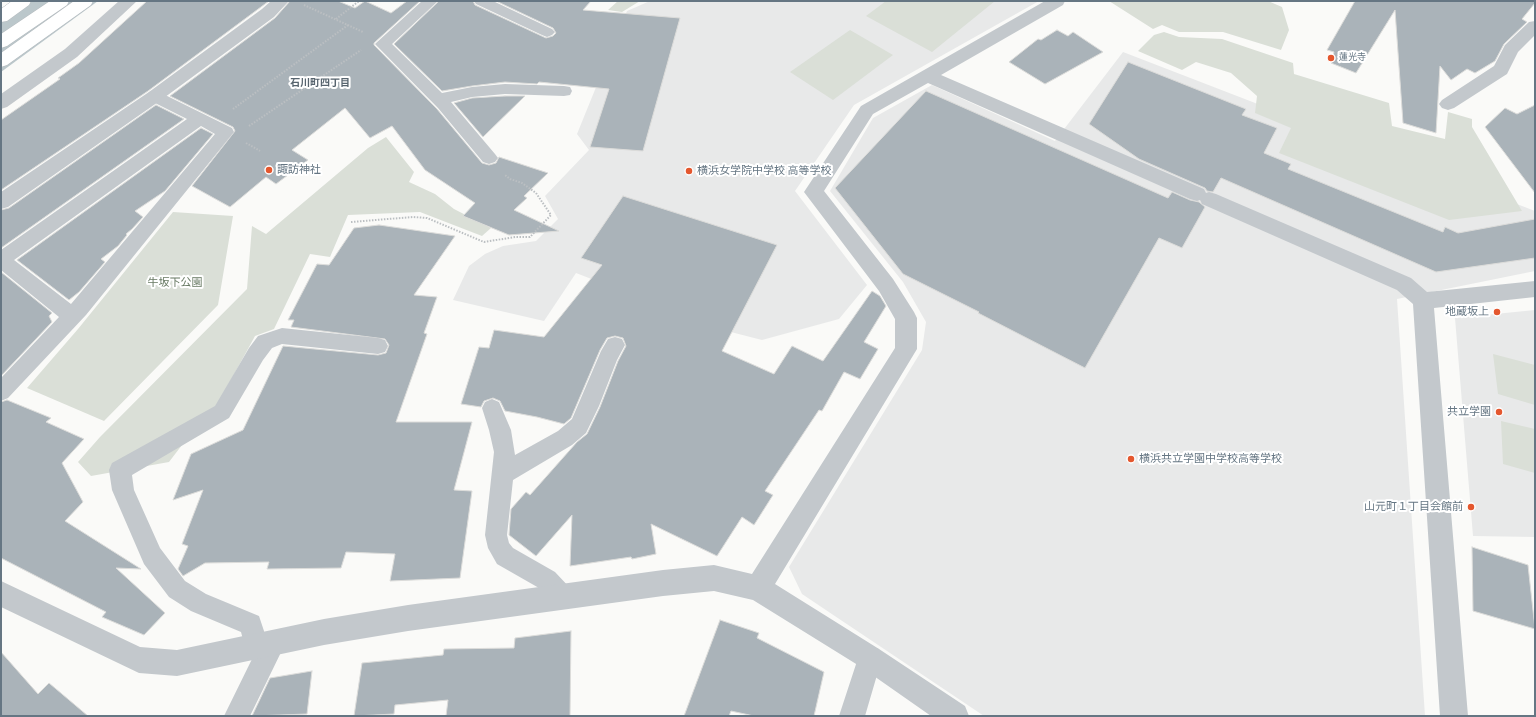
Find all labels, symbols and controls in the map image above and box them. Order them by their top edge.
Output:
marker: 蓮光寺 [1326,53,1336,63]
place label: 蓮光寺 [1339,53,1366,63]
district label: 石川町四丁目 [290,78,350,90]
place label: 諏訪神社 [277,163,321,177]
place label: 横浜女学院中学校 高等学校 [697,164,831,178]
marker: 諏訪神社 [264,165,274,175]
marker: 横浜女学院中学校 高等学校 [684,166,694,176]
park label: 牛坂下公園 [148,276,202,290]
place label: 地蔵坂上 [1445,305,1489,319]
marker: 地蔵坂上 [1492,307,1502,317]
place label: 共立学園 [1447,405,1491,419]
marker: 共立学園 [1494,407,1504,417]
place label: 横浜共立学園中学校高等学校 [1139,452,1282,466]
marker: 横浜共立学園中学校高等学校 [1126,454,1136,464]
place label: 山元町１丁目会館前 [1364,500,1463,514]
marker: 山元町１丁目会館前 [1466,502,1476,512]

